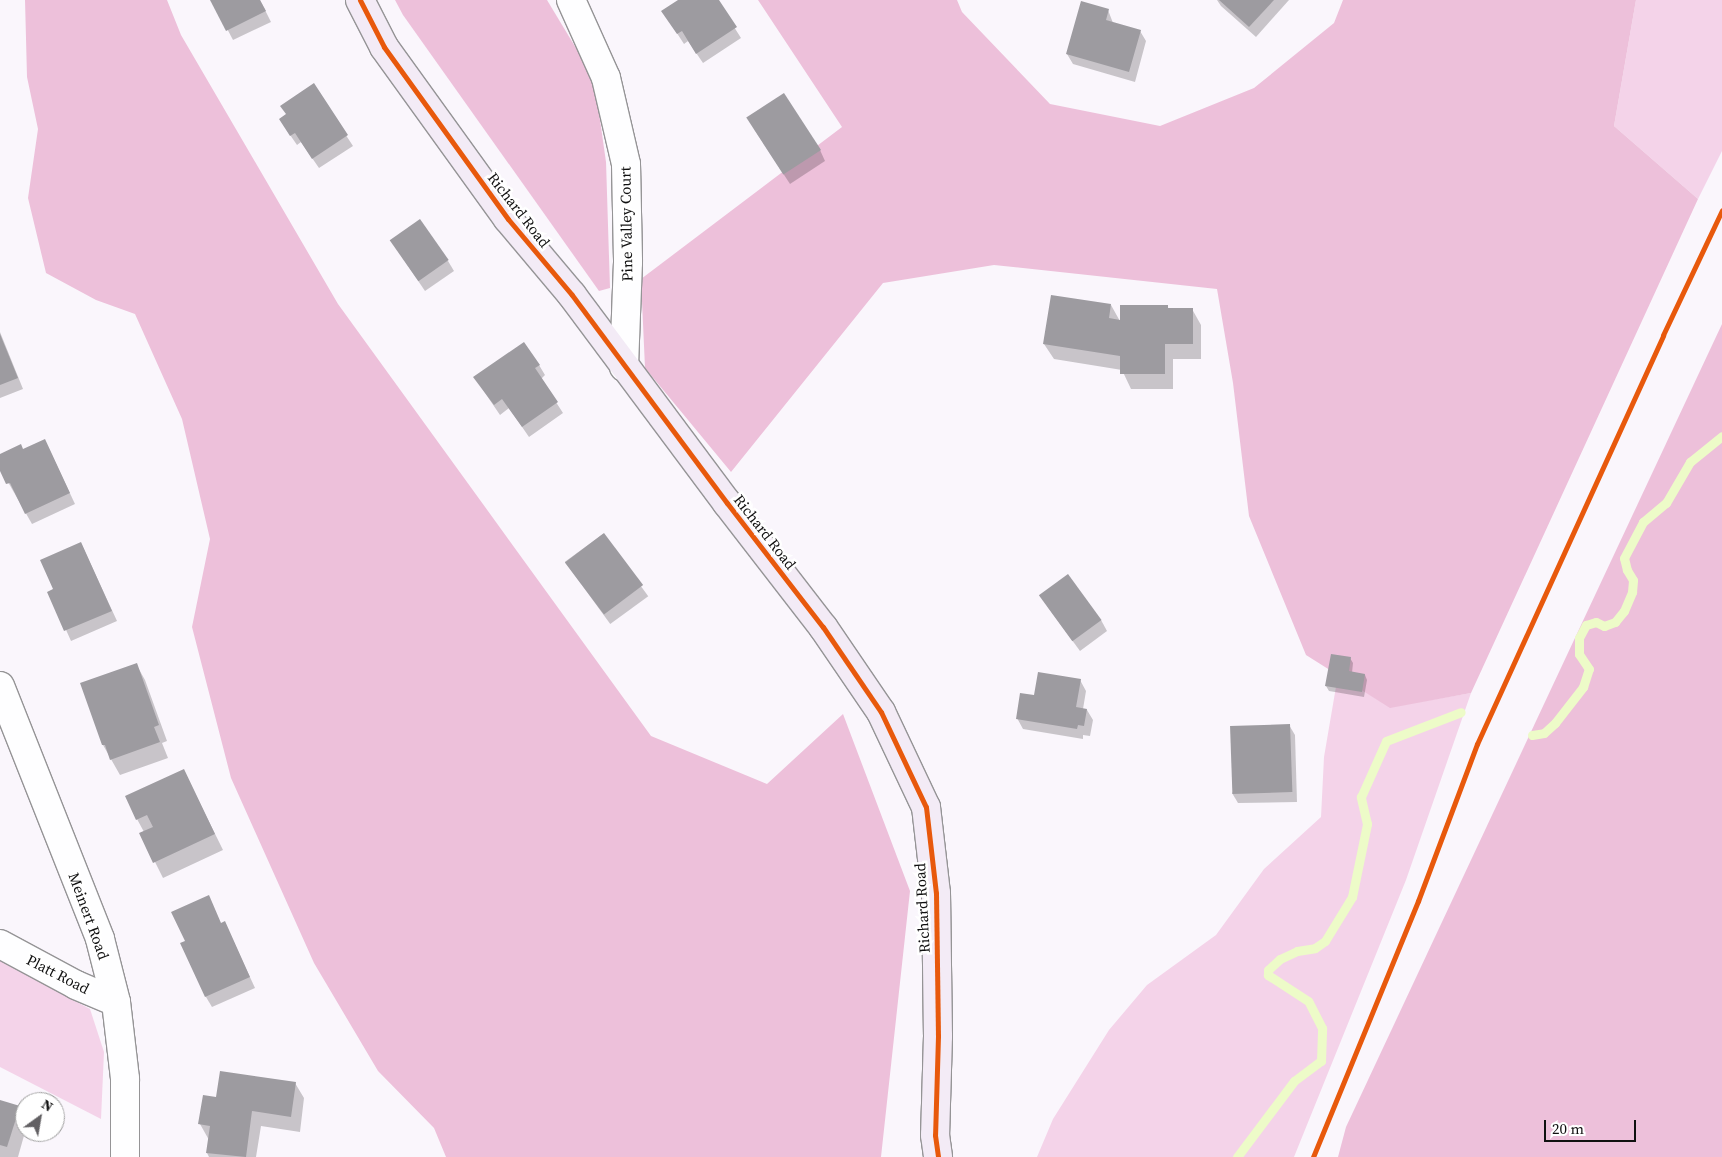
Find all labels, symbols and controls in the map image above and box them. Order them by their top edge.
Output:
street label: Pine Valley Court [616,166,636,282]
street label: Richard Road [484,169,554,251]
street label: Richard Road [730,491,800,573]
street label: Richard Road [911,863,933,953]
street label: Meinert Road [65,870,113,962]
street label: Platt Road [24,951,92,997]
north arrow [15,1092,65,1142]
text: N [38,1094,57,1116]
scale bar [1547,1110,1640,1142]
text: 20 m [1552,1118,1584,1139]

